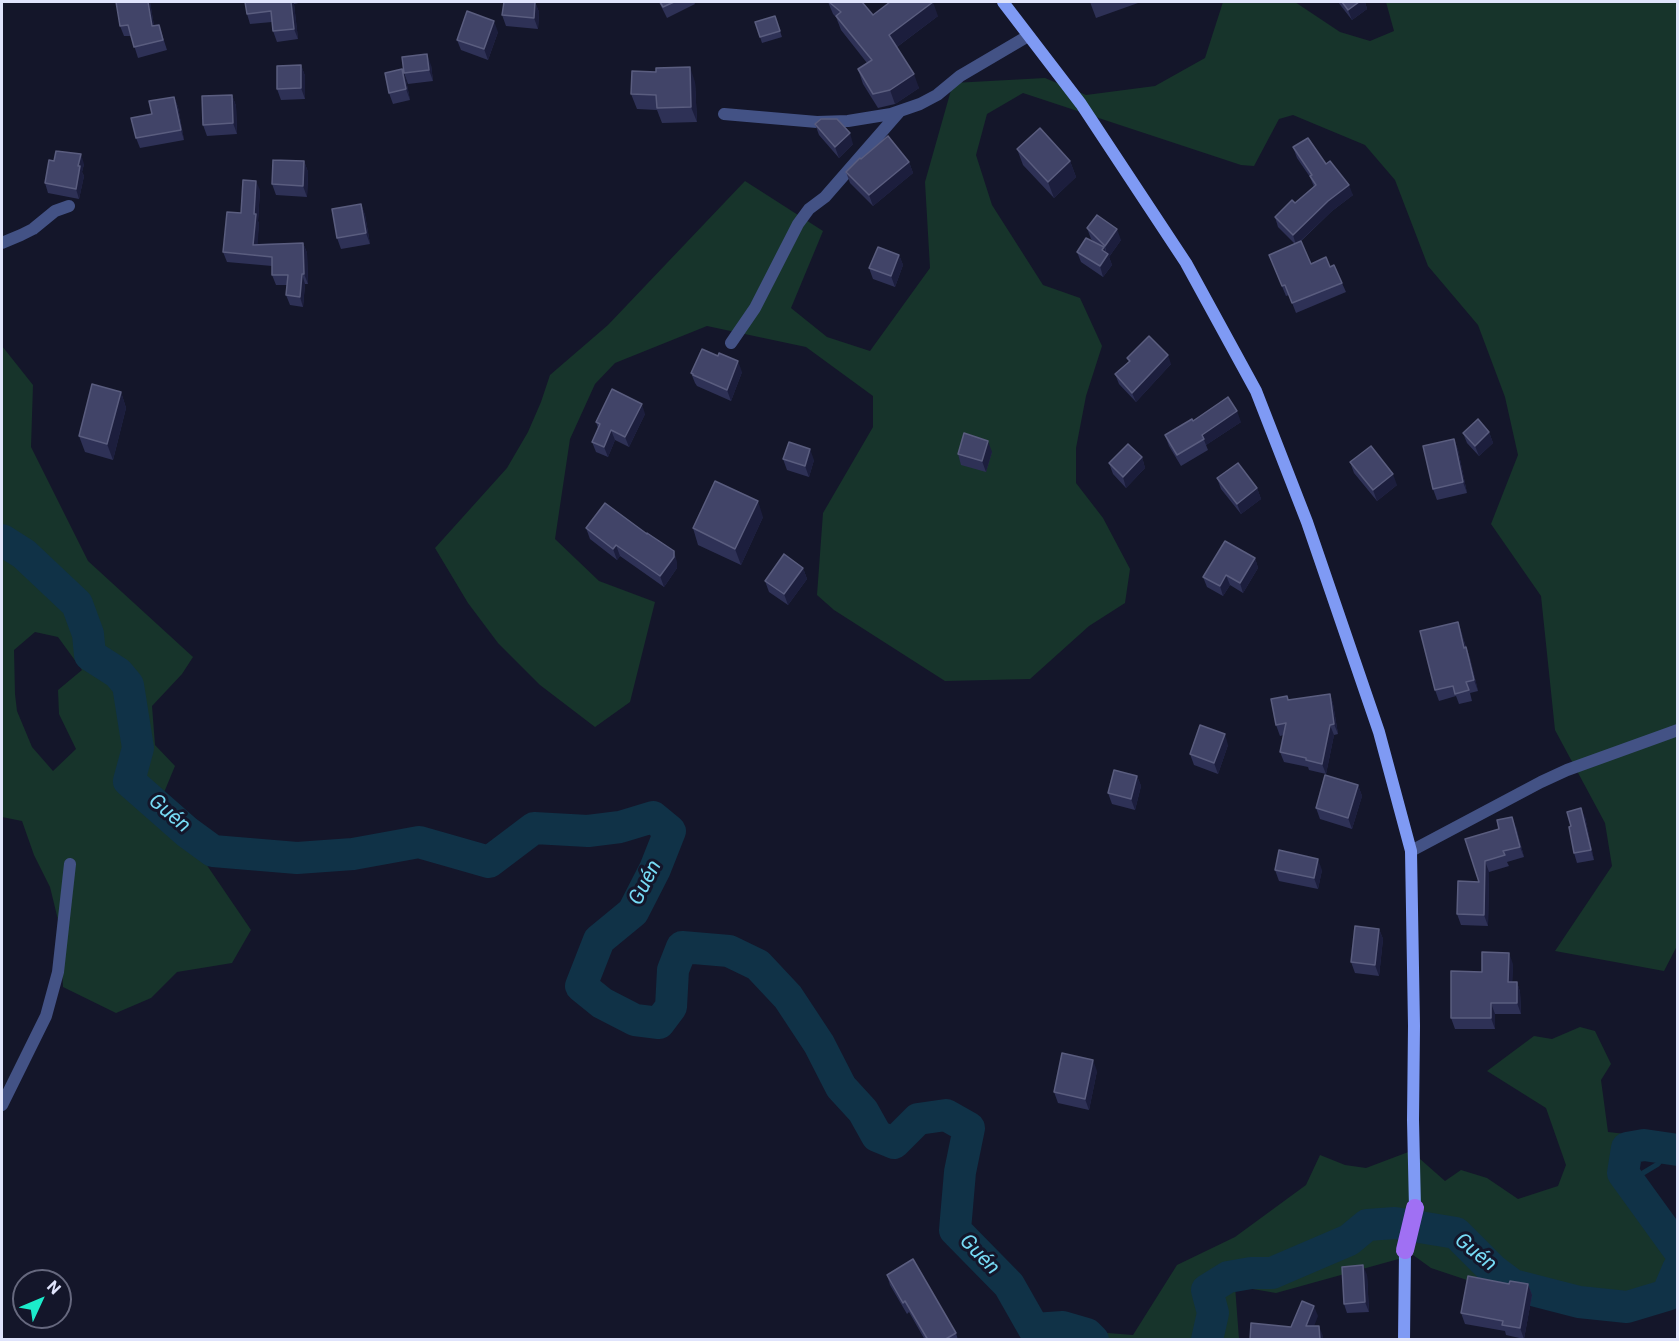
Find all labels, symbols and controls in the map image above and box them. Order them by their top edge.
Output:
water label: Guén [143,789,195,839]
water label: Guén [624,856,668,910]
water label: Guén [1449,1228,1501,1278]
water label: Guén [954,1229,1004,1281]
north arrow [12,1269,72,1329]
text: N [43,1277,65,1298]

